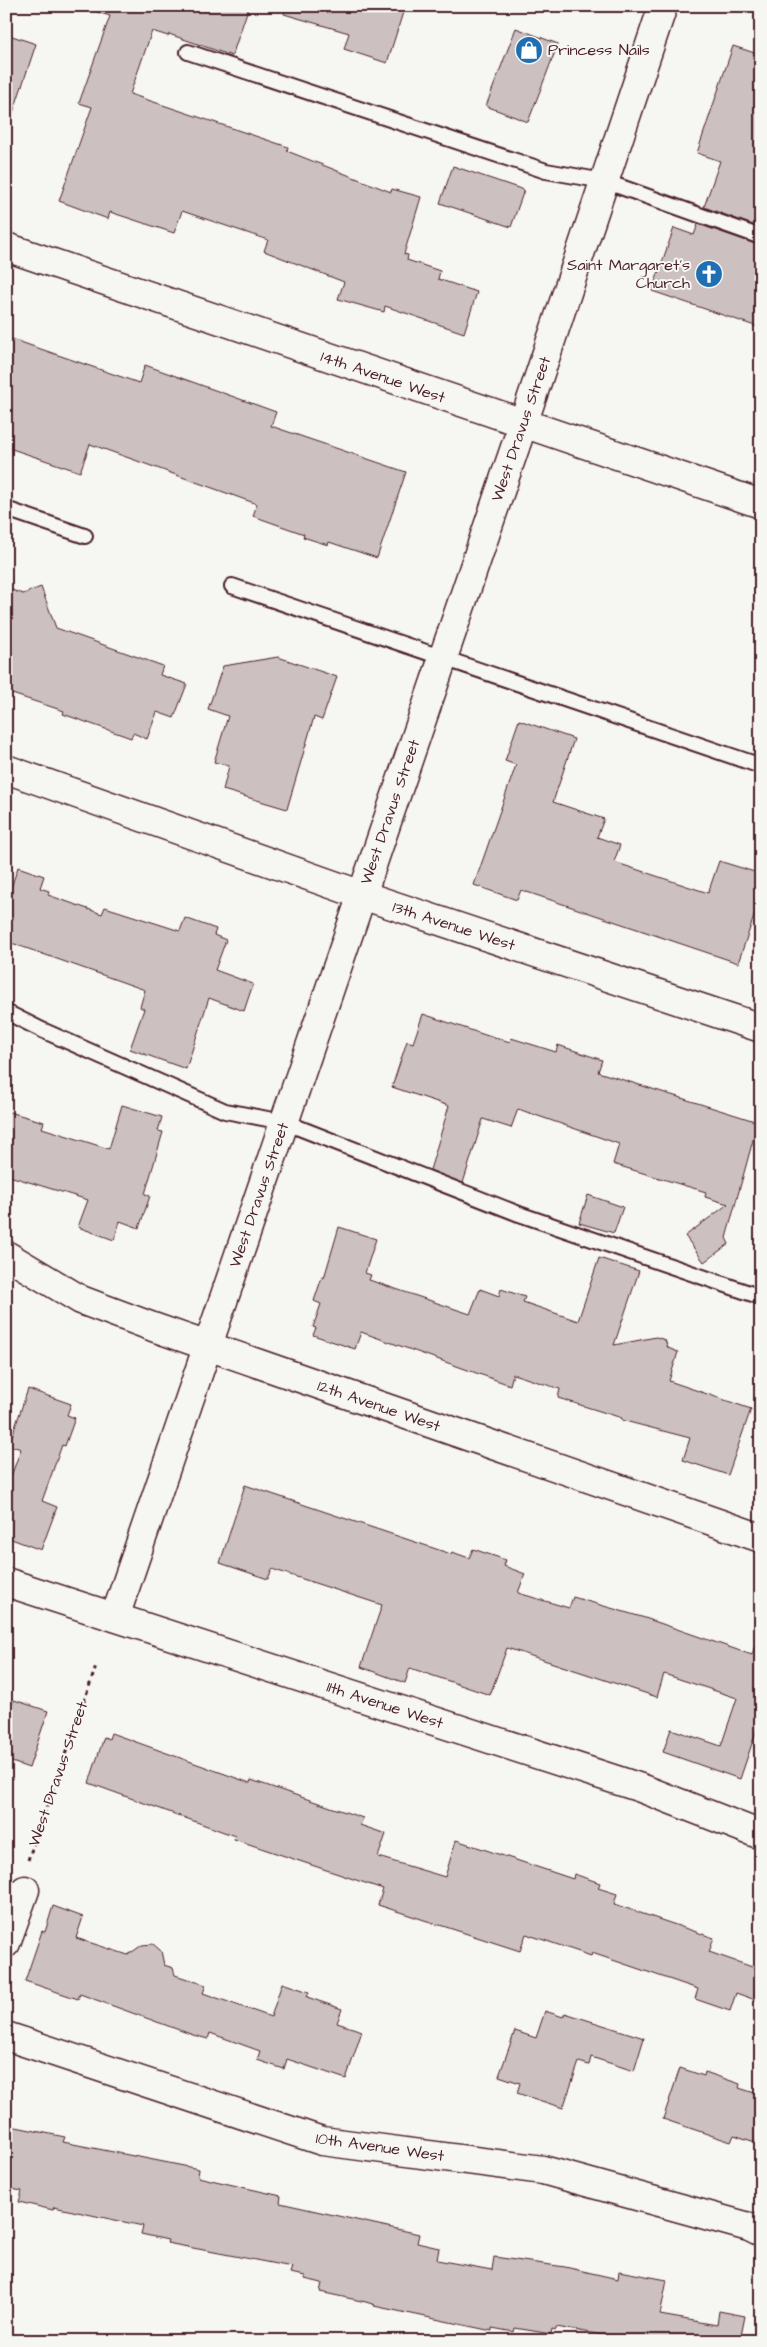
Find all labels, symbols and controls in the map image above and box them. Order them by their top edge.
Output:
shop icon: Princess Nails [514,35,544,65]
place label: Princess Nails [548,39,650,61]
place label: Saint Margaret's Church [567,254,690,294]
church icon: Saint Margaret's Church [694,259,724,289]
street label: 14th Avenue West [318,345,449,409]
street label: West Dravus Street [486,353,556,505]
street label: West Dravus Street [355,736,425,888]
street label: 13th Avenue West [390,896,519,956]
street label: West Dravus Street [224,1119,294,1271]
street label: 12th Avenue West [315,1375,444,1438]
street label: 11th Avenue West [324,1676,447,1734]
street label: West Dravus Street [23,1698,93,1850]
street label: 10th Avenue West [314,2127,446,2167]

